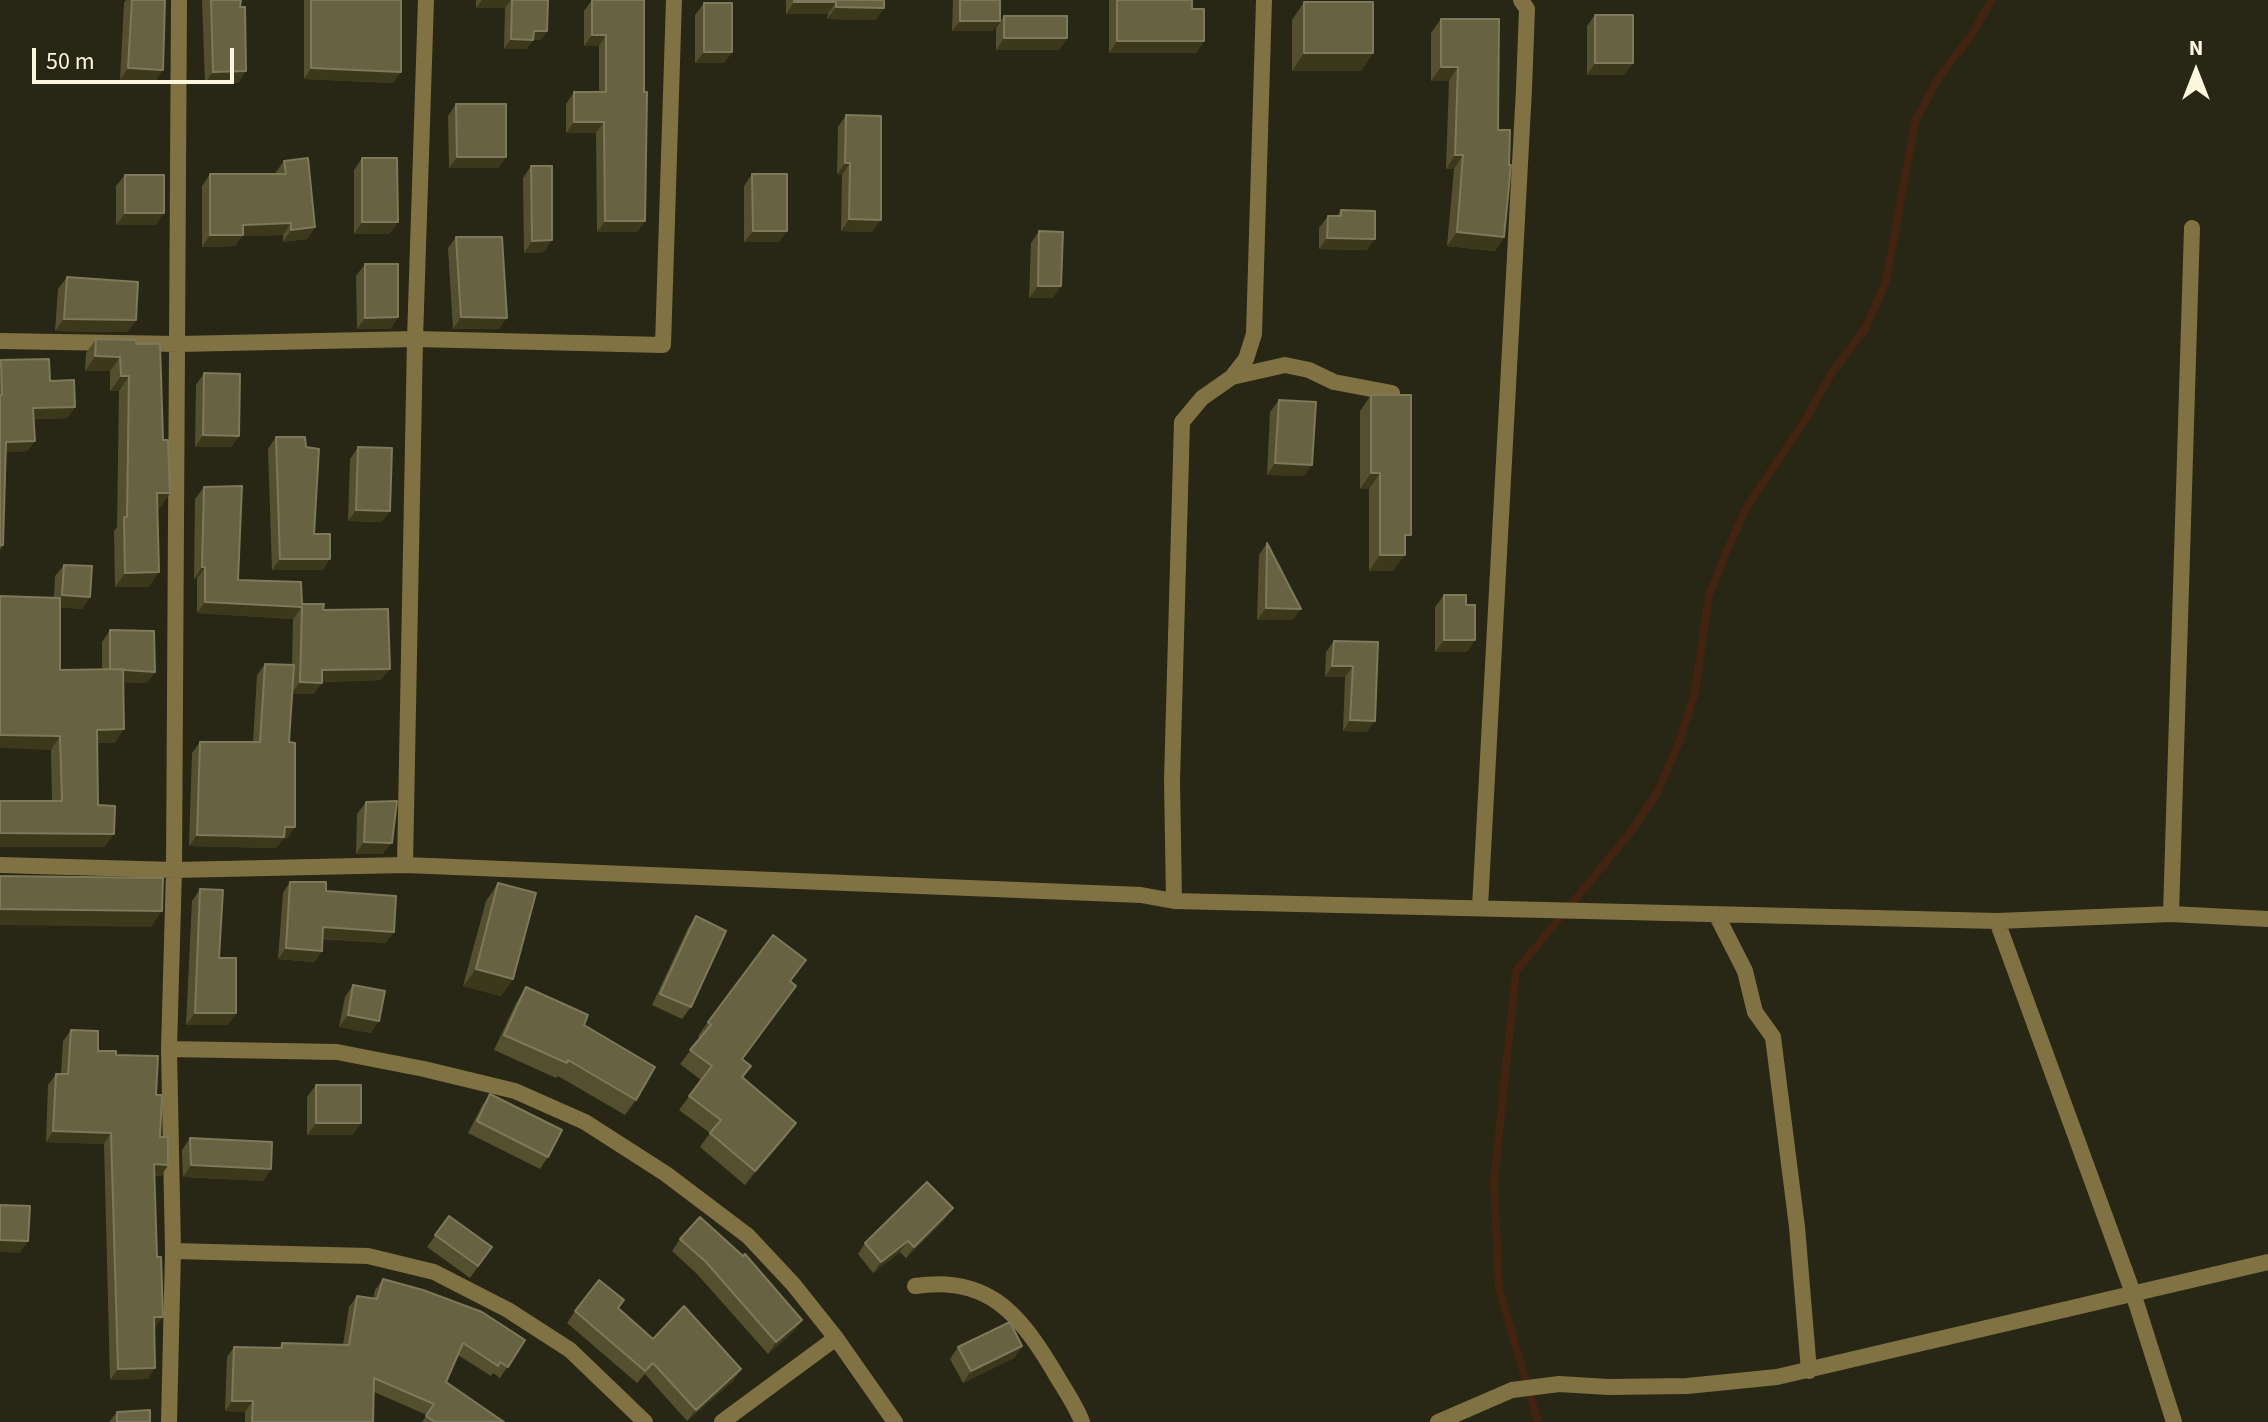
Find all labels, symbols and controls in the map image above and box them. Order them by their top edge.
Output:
scale bar [36,32,238,82]
north arrow [2156,32,2236,112]
text: N [2189,32,2203,64]
text: 50 m [46,44,95,79]

